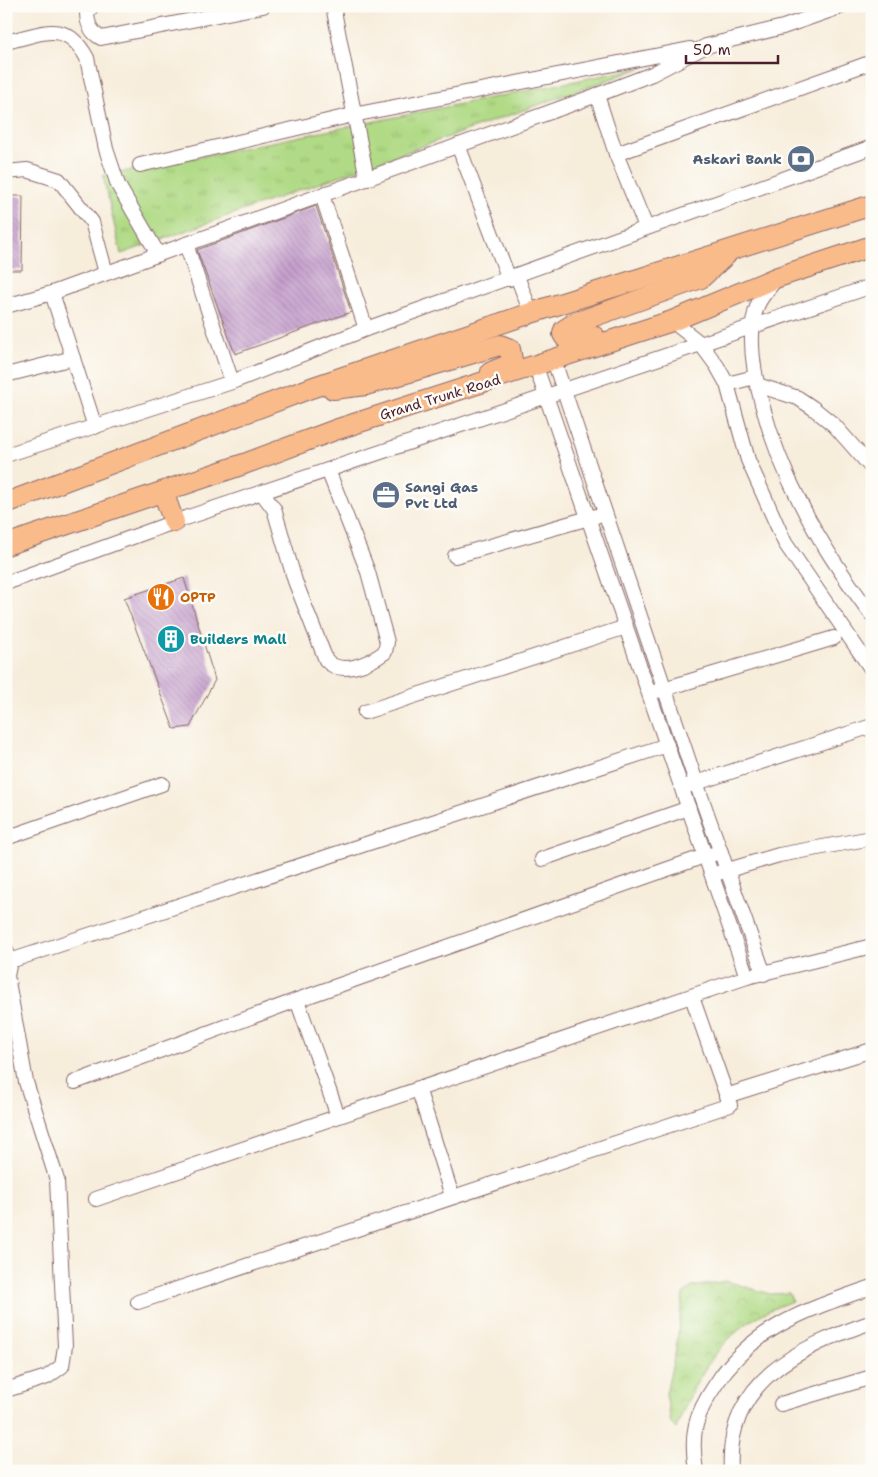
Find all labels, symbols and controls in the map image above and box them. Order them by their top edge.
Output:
scale bar [686,32,778,64]
text: 50 m [693,40,731,60]
bank icon: Askari Bank [786,144,816,174]
place label: Askari Bank [692,150,782,168]
street label: Grand Trunk Road [377,370,503,424]
place label: Sangi Gas Pvt Ltd [405,478,478,512]
office icon: Sangi Gas Pvt Ltd [371,480,401,510]
restaurant icon: OPTP [146,582,176,612]
place label: OPTP [180,588,216,606]
building icon: Builders Mall [156,624,186,654]
place label: Builders Mall [190,630,287,648]

